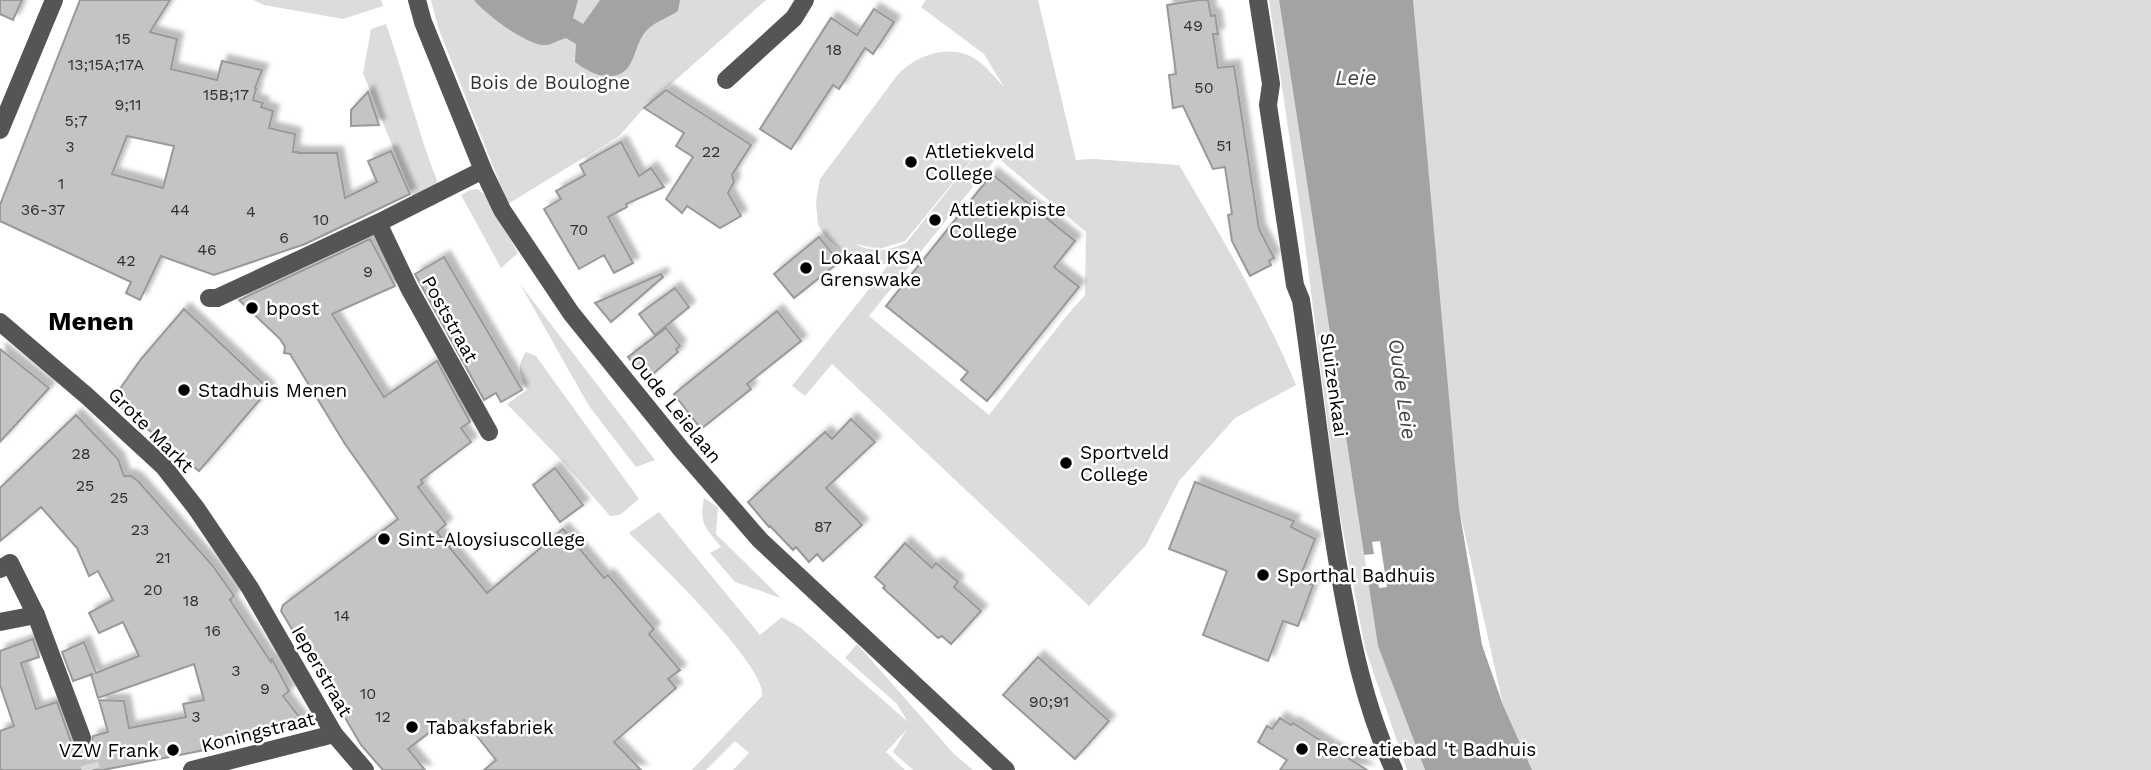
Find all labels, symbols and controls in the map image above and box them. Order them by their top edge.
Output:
house number: 49 [1183,16,1203,35]
house number: 15 [115,29,131,48]
house number: 18 [826,40,842,59]
house number: 13;15A;17A [68,55,144,74]
water label: Leie [1335,65,1377,90]
park label: Bois de Boulogne [470,71,630,94]
house number: 50 [1194,78,1214,97]
house number: 15B;17 [203,85,249,104]
house number: 9;11 [114,95,142,114]
house number: 5;7 [64,111,88,130]
house number: 51 [1216,136,1232,155]
house number: 3 [65,137,75,156]
place label: Atletiekveld College [925,140,1035,185]
house number: 22 [702,142,720,161]
marker: Atletiekveld College [903,154,919,170]
house number: 1 [58,174,64,193]
place label: Atletiekpiste College [949,198,1066,243]
house number: 36-37 [21,200,65,219]
house number: 44 [170,200,190,219]
house number: 4 [246,202,256,221]
house number: 10 [313,210,329,229]
marker: Atletiekpiste College [927,212,943,228]
house number: 70 [570,220,588,239]
house number: 6 [279,228,289,247]
house number: 46 [197,240,217,259]
place label: Lokaal KSA Grenswake [820,246,923,291]
house number: 42 [116,251,136,270]
marker: Lokaal KSA Grenswake [798,260,814,276]
house number: 9 [363,262,373,281]
street label: Poststraat [417,272,483,366]
place label: bpost [266,297,319,320]
marker: bpost [244,300,260,316]
district label: Menen [48,306,134,336]
street label: Sluizenkaai [1315,332,1353,438]
water label: Oude Leie [1384,337,1422,441]
street label: Oude Leielaan [625,350,727,468]
place label: Stadhuis Menen [198,379,347,402]
marker: Stadhuis Menen [176,382,192,398]
street label: Grote Markt [104,383,198,477]
place label: Sportveld College [1080,441,1169,486]
house number: 28 [71,444,91,463]
marker: Sportveld College [1058,455,1074,471]
house number: 25 [76,476,94,495]
house number: 25 [110,488,128,507]
house number: 87 [814,517,832,536]
house number: 23 [131,520,149,539]
place label: Sint-Aloysiuscollege [398,528,585,551]
marker: Sint-Aloysiuscollege [376,531,392,547]
house number: 21 [155,548,171,567]
place label: Sporthal Badhuis [1277,564,1435,587]
marker: Sporthal Badhuis [1255,567,1271,583]
house number: 20 [143,580,163,599]
house number: 18 [183,591,199,610]
house number: 14 [334,606,350,625]
house number: 16 [205,621,221,640]
street label: Ieperstraat [287,621,357,721]
house number: 3 [231,661,241,680]
house number: 9 [260,679,270,698]
house number: 10 [360,684,376,703]
house number: 90;91 [1029,692,1069,711]
house number: 3 [191,707,201,726]
street label: Koningstraat [199,707,317,757]
house number: 12 [375,707,391,726]
place label: Tabaksfabriek [426,716,554,739]
marker: Tabaksfabriek [404,719,420,735]
place label: Recreatiebad 't Badhuis [1316,738,1536,761]
place label: VZW Frank [59,739,159,762]
marker: Recreatiebad 't Badhuis [1294,741,1310,757]
marker: VZW Frank [165,742,181,758]

